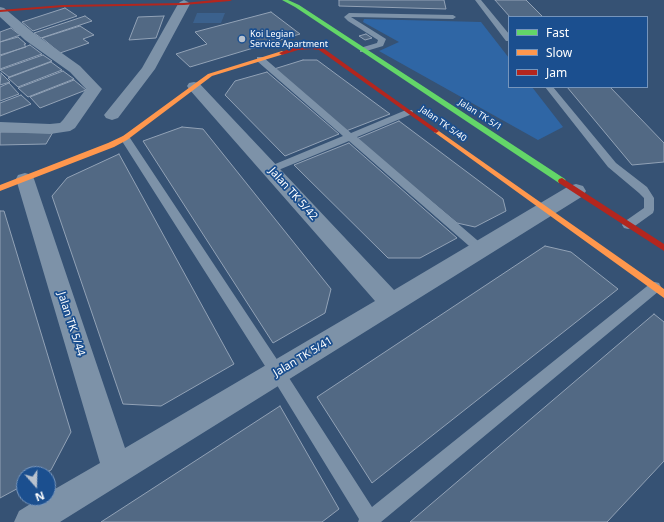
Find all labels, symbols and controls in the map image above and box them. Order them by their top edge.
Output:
legend [508,16,648,88]
text: Fast [546,24,569,41]
place label: Koi Legian Service Apartment [250,29,328,50]
marker: Koi Legian Service Apartment [237,34,247,44]
text: Slow [546,44,572,61]
text: Jam [546,64,567,81]
street label: Jalan TK 5/1 [456,97,504,133]
street label: Jalan TK 5/40 [418,104,468,144]
street label: Jalan TK 5/42 [266,165,320,223]
street label: Jalan TK 5/44 [54,290,88,358]
street label: Jalan TK 5/41 [271,334,335,380]
north arrow [16,466,56,506]
text: N [33,488,47,505]

